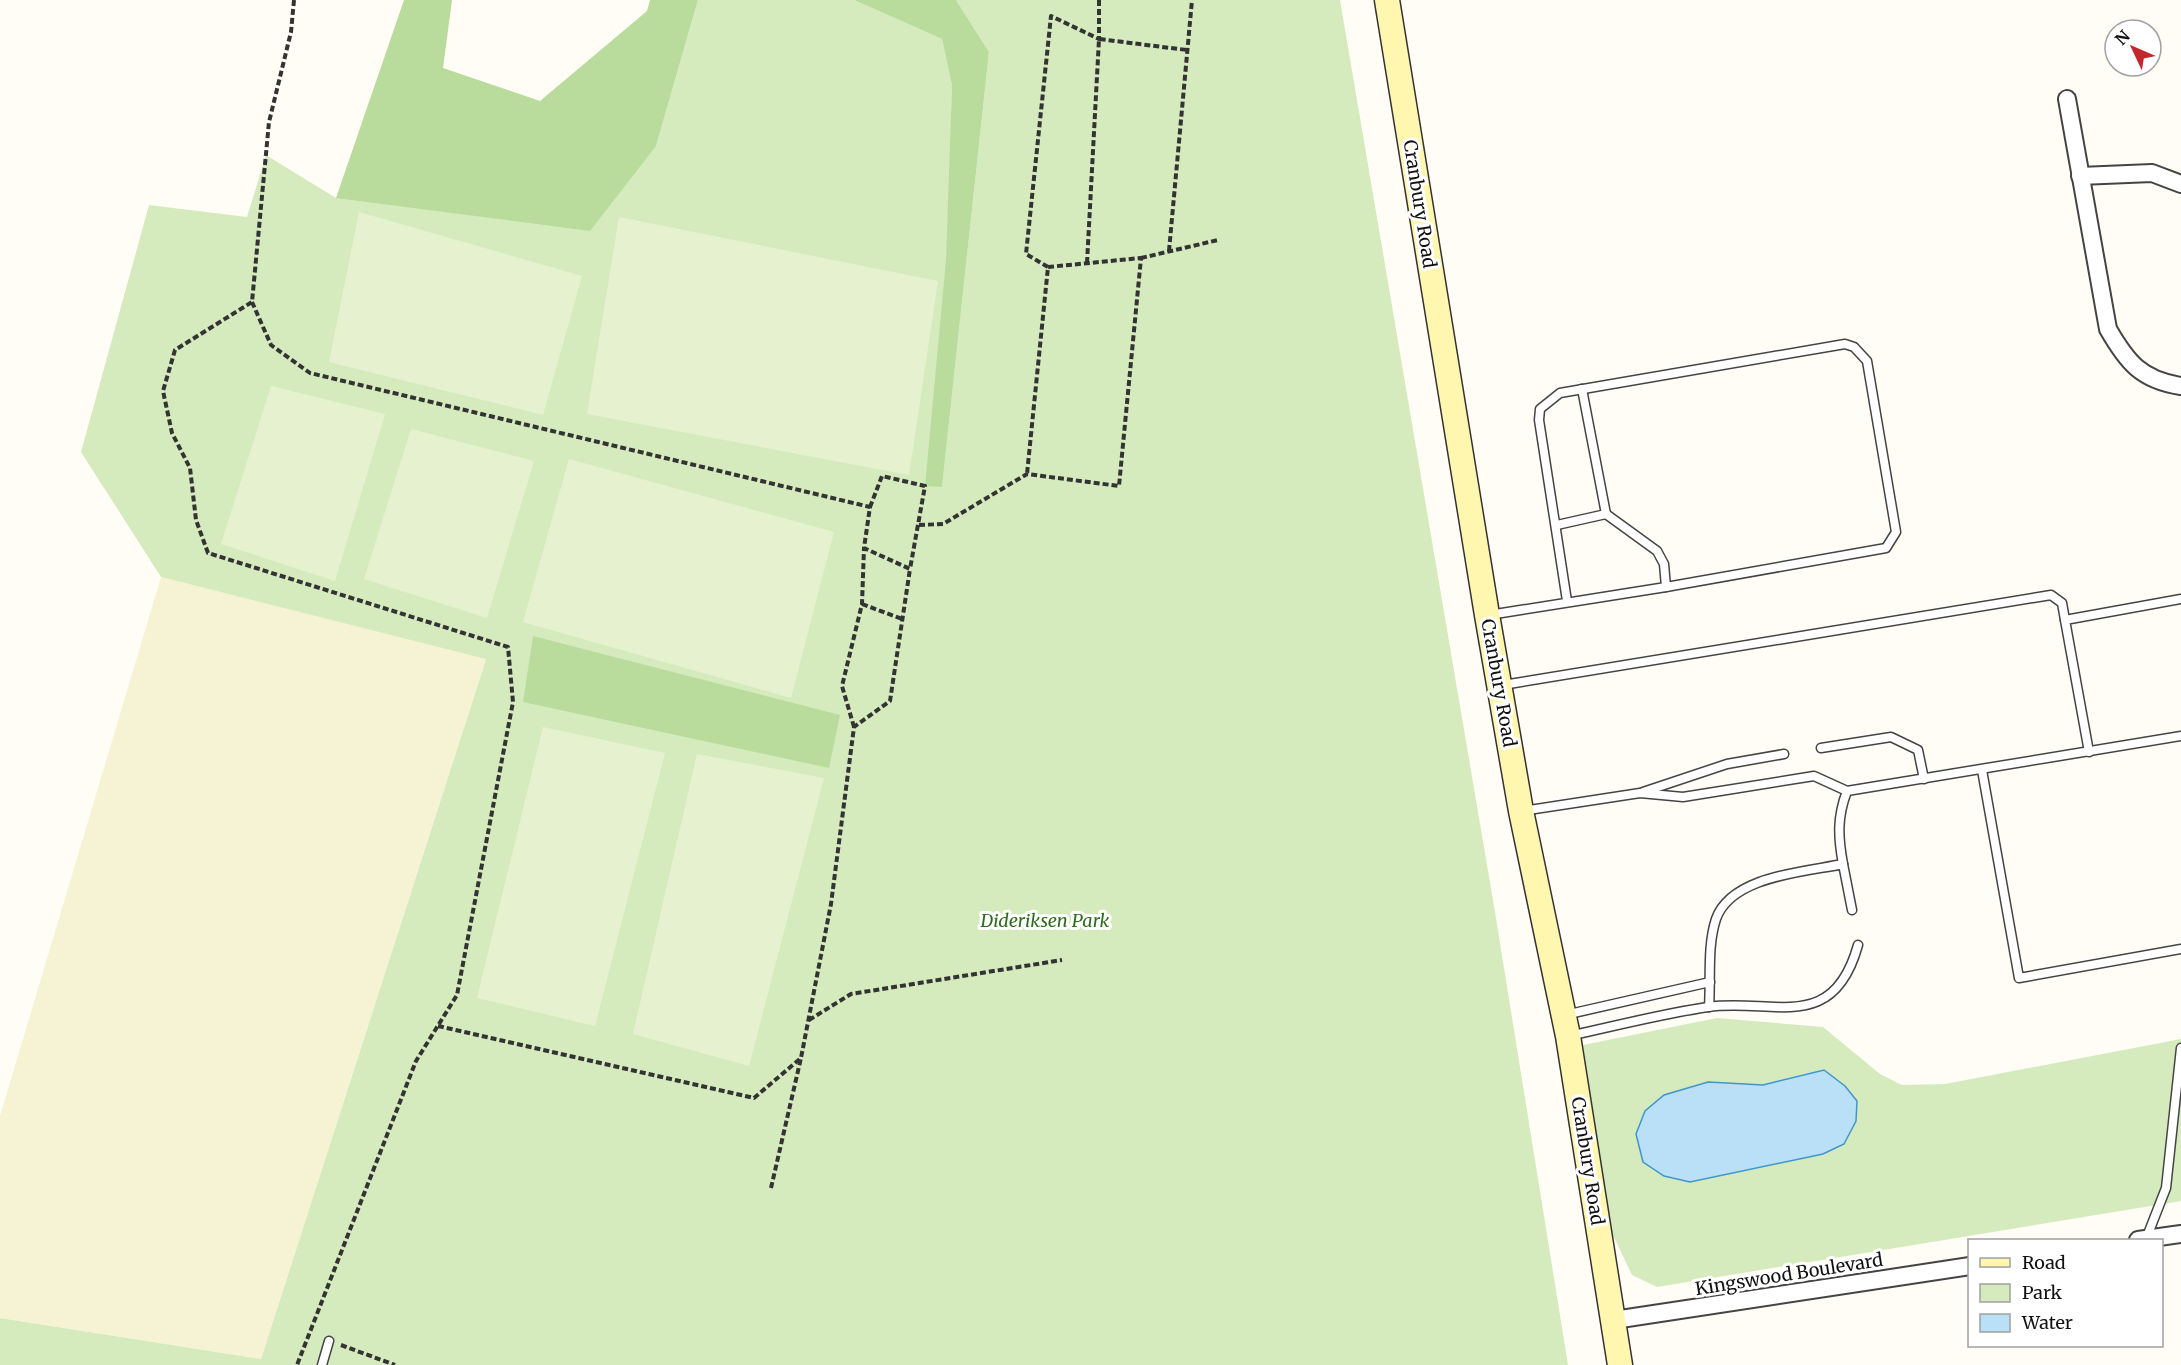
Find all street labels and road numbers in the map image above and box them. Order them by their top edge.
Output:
street label: Cranbury Road [1398,138,1442,270]
street label: Cranbury Road [1476,617,1522,749]
street label: Cranbury Road [1566,1095,1610,1227]
street label: Kingswood Boulevard [1693,1248,1885,1300]

